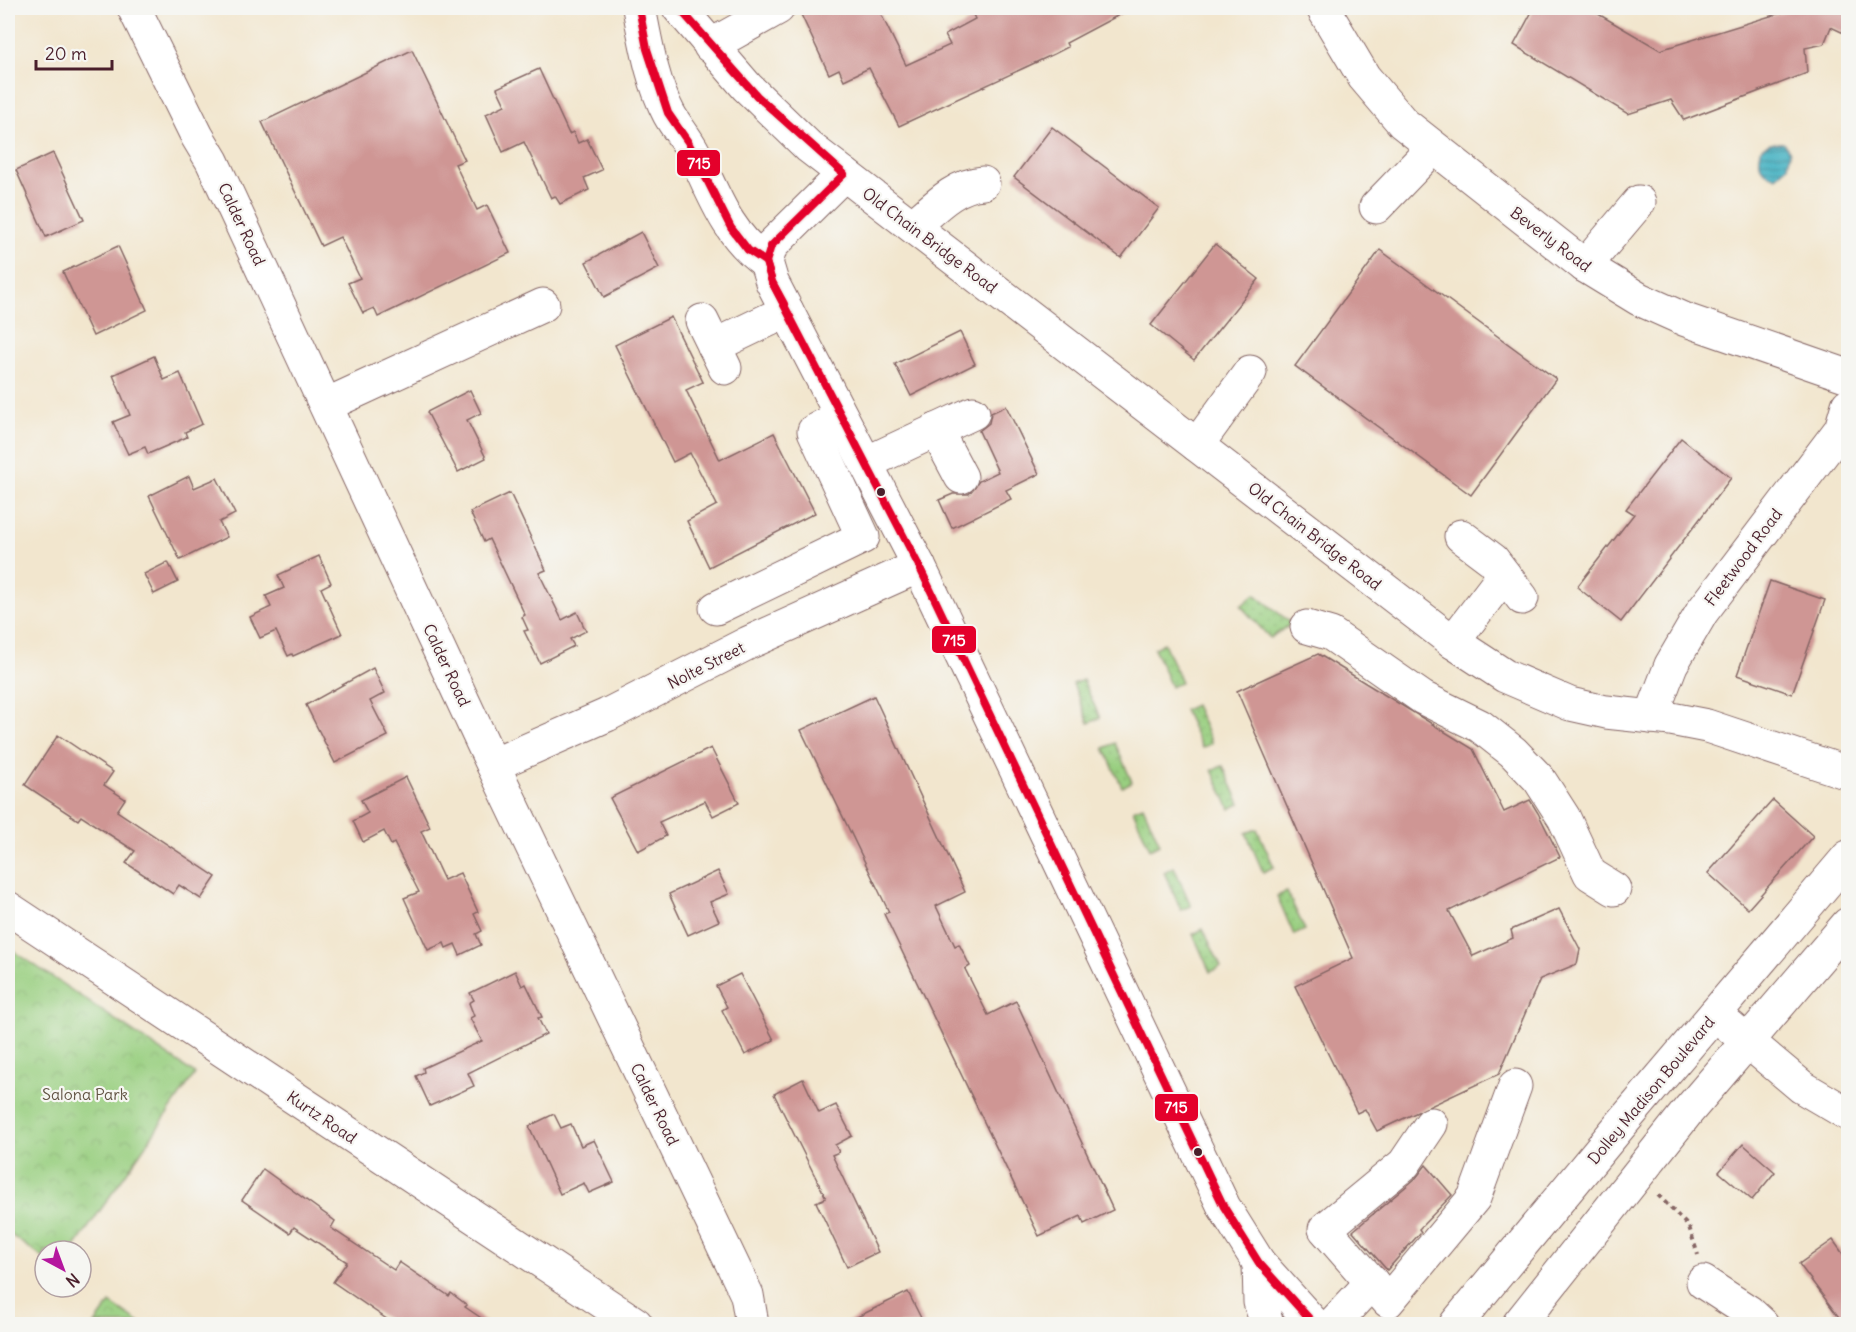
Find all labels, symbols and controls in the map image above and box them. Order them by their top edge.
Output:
scale bar [36,33,112,71]
text: 20 m [45,42,87,65]
line badge: 715 [676,149,721,177]
text: 715 [687,153,711,173]
street label: Calder Road [214,179,270,269]
street label: Old Chain Bridge Road [859,183,1001,297]
street label: Beverly Road [1507,202,1595,276]
street label: Old Chain Bridge Road [1244,478,1386,594]
unlabelled marker [875,486,887,498]
street label: Fleetwood Road [1700,504,1786,610]
street label: Calder Road [419,620,475,710]
line badge: 715 [931,625,977,654]
text: 715 [942,630,966,650]
street label: Nolte Street [664,637,748,693]
street label: Dolley Madison Boulevard [1583,1012,1719,1168]
street label: Calder Road [627,1060,683,1148]
park label: Salona Park [42,1084,128,1104]
street label: Kurtz Road [283,1086,361,1148]
line badge: 715 [1154,1093,1199,1122]
text: 715 [1164,1097,1188,1117]
unlabelled marker [1192,1146,1204,1158]
north arrow [33,1239,93,1299]
text: N [62,1269,84,1291]

